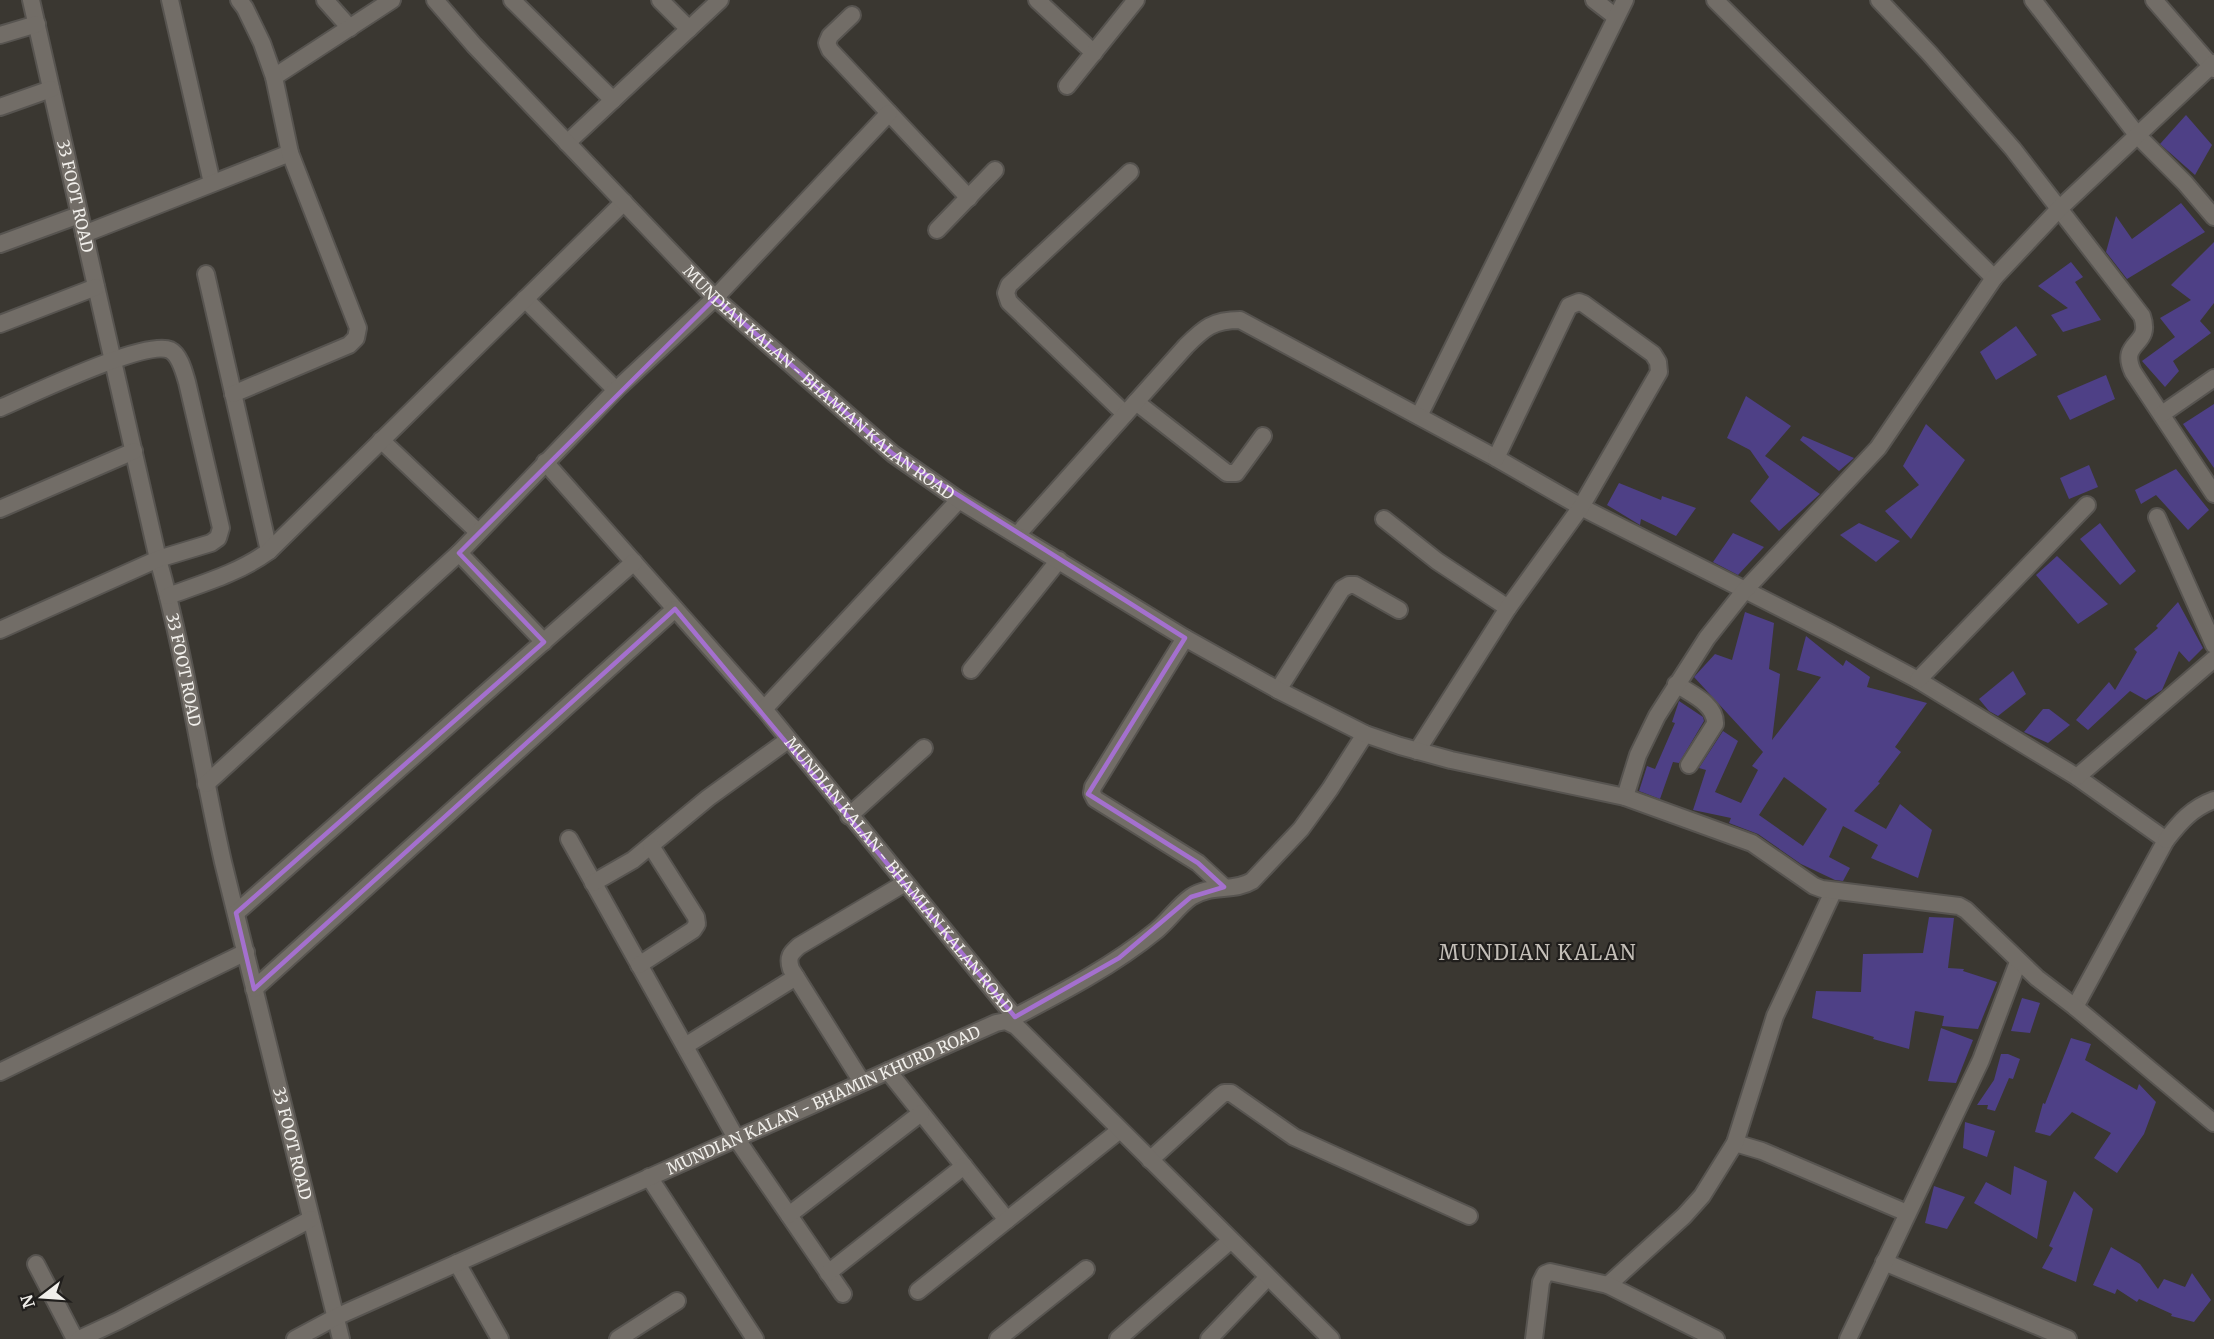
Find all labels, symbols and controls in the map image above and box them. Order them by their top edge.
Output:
street label: 33 FOOT ROAD [53,138,98,254]
street label: MUNDIAN KALAN - BHAMIAN KALAN ROAD [679,261,958,504]
street label: 33 FOOT ROAD [162,611,205,728]
street label: MUNDIAN KALAN - BHAMIAN KALAN ROAD [781,733,1018,1017]
district label: MUNDIAN KALAN [1439,940,1637,965]
street label: MUNDIAN KALAN - BHAMIN KHURD ROAD [663,1021,983,1179]
street label: 33 FOOT ROAD [269,1085,316,1202]
north arrow [12,1267,72,1327]
text: N [16,1292,39,1310]

